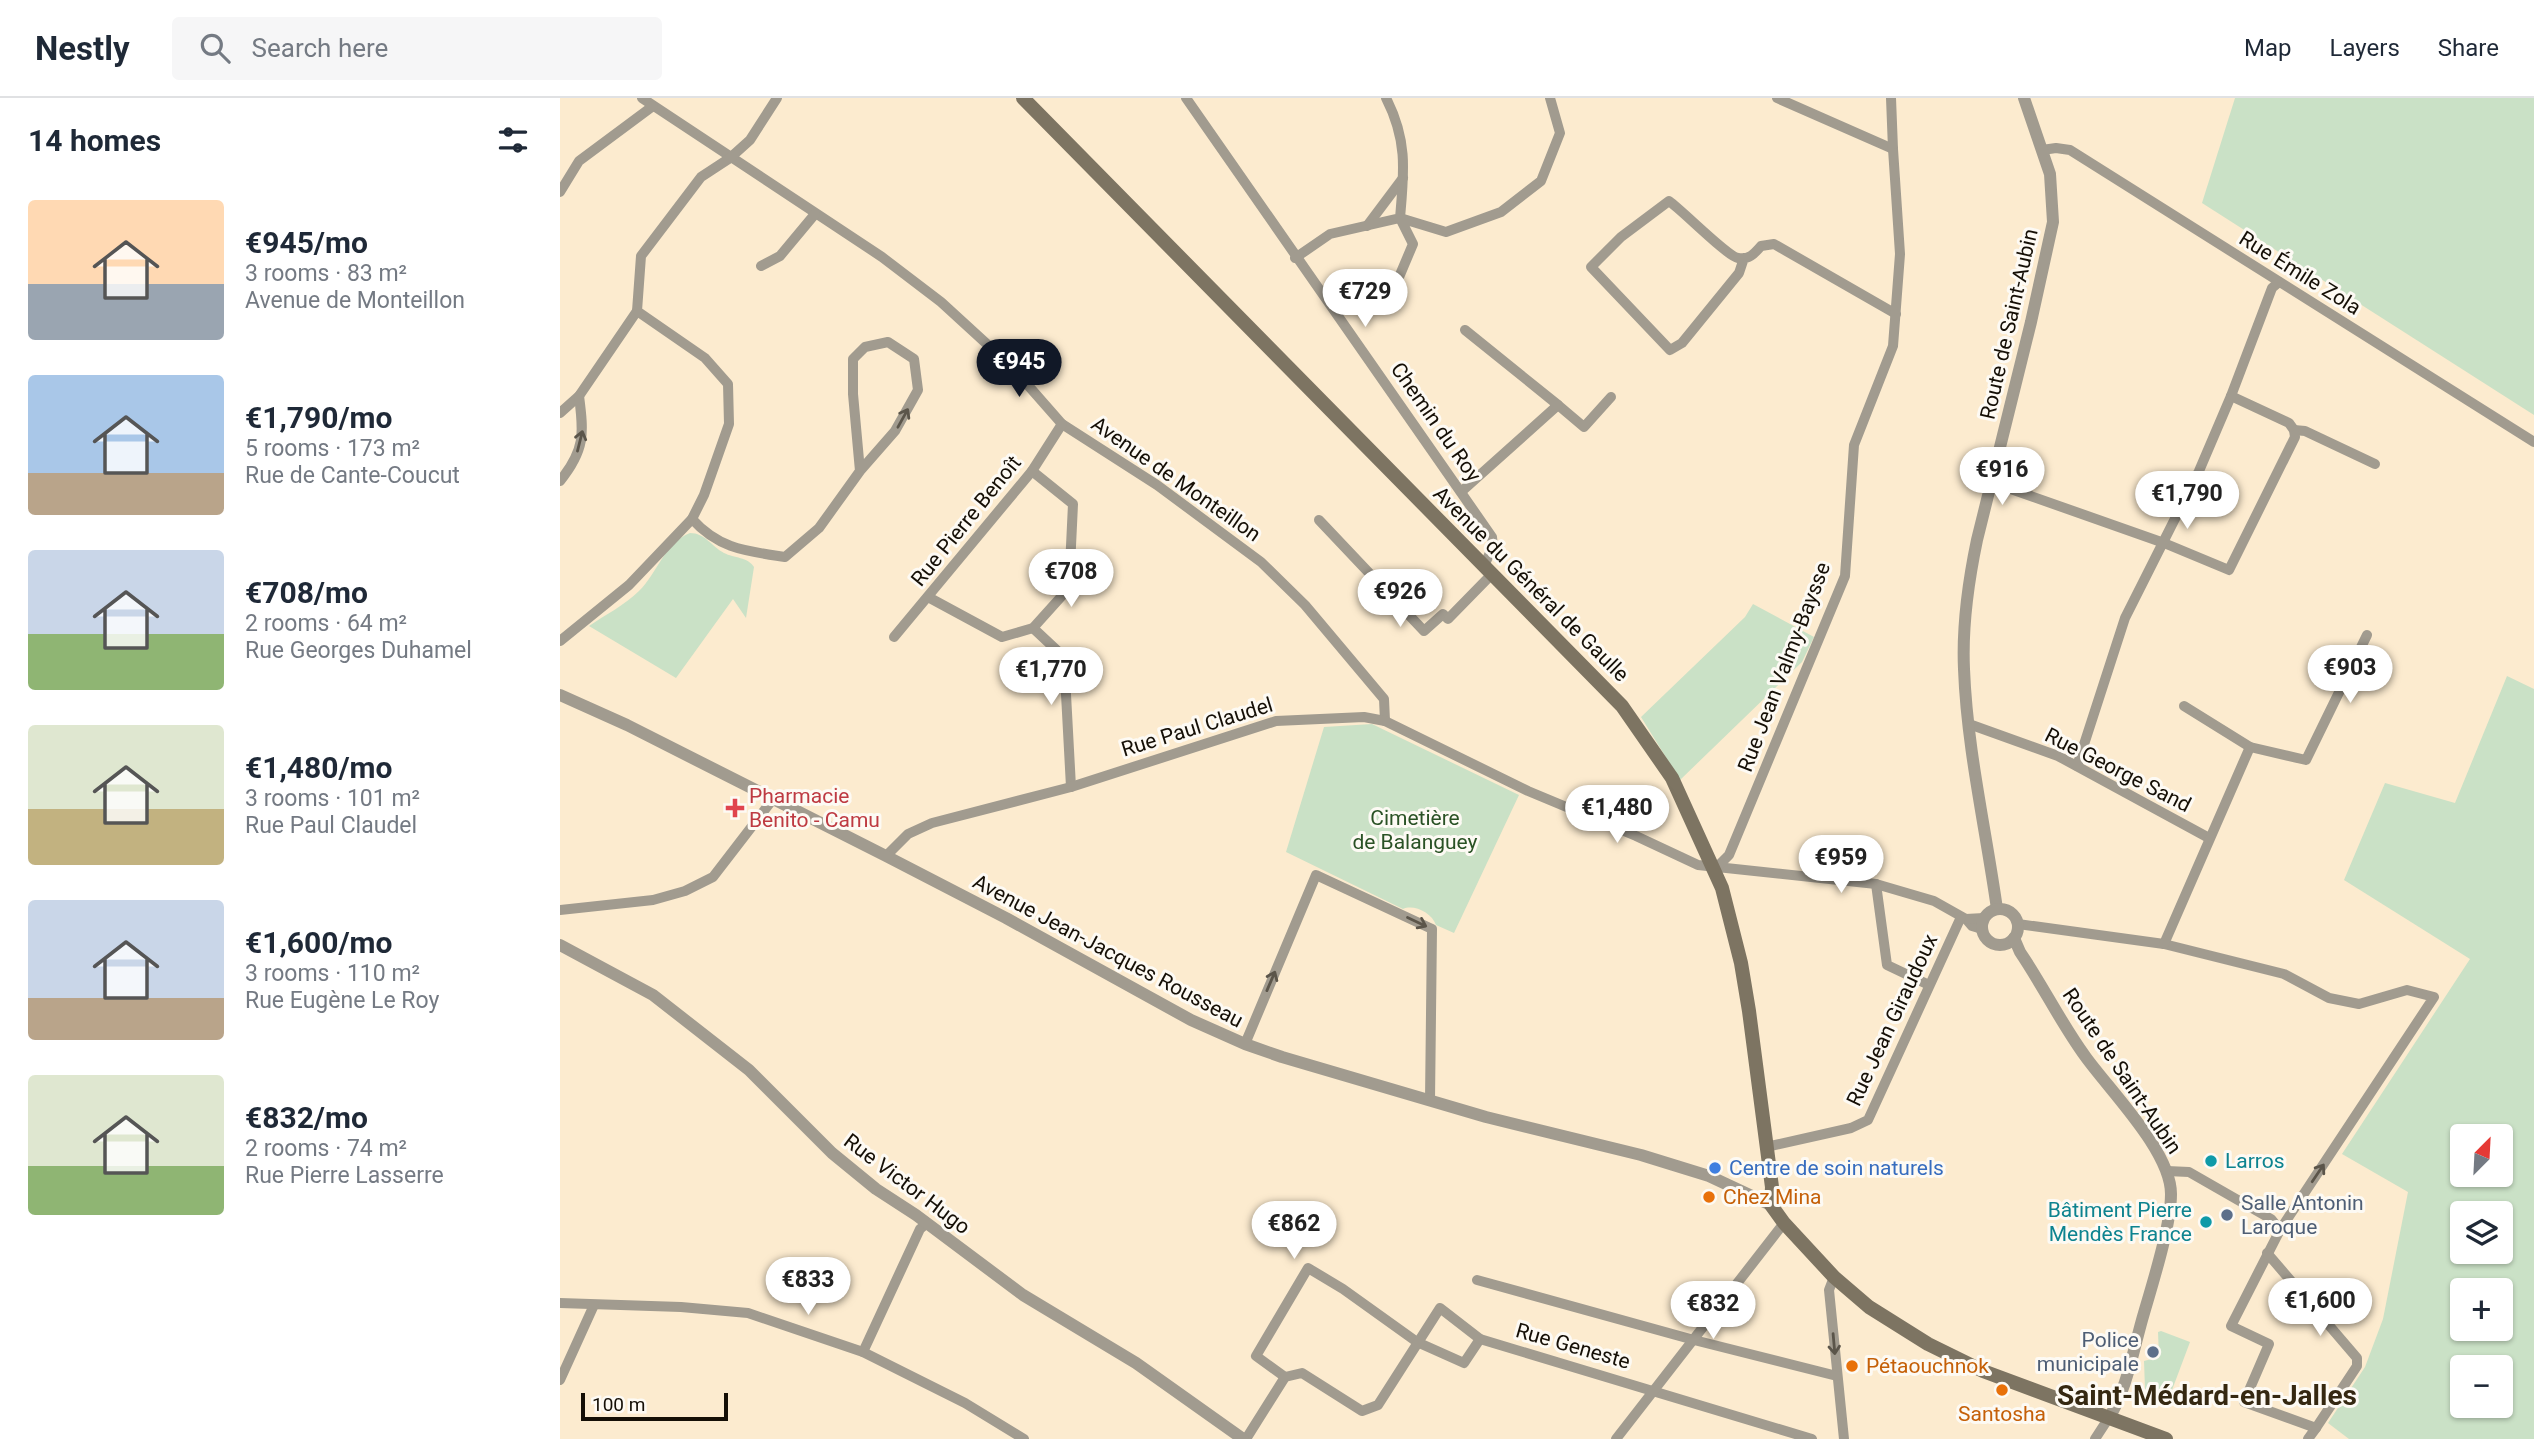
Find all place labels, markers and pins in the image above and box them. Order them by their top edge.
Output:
pin: €729 [1324,270,1406,329]
pin: €945 [978,340,1060,399]
pin: €916 [1961,448,2043,507]
pin: €1,790 [2130,472,2244,531]
pin: €708 [1030,550,1112,609]
pin: €926 [1359,570,1441,629]
pin: €903 [2309,646,2391,705]
pin: €1,770 [994,648,1108,707]
place label: Pharmacie Benito - Camu [749,784,880,832]
pin: €1,480 [1560,786,1674,845]
marker: Pharmacie Benito - Camu [727,800,743,816]
pin: €959 [1800,836,1882,895]
place label: Larros [2225,1149,2285,1173]
marker: Larros [2203,1153,2219,1169]
place label: Centre de soin naturels [1729,1156,1944,1180]
marker: Centre de soin naturels [1707,1160,1723,1176]
place label: Chez Mina [1723,1185,1821,1209]
marker: Chez Mina [1701,1189,1717,1205]
place label: Salle Antonin Laroque [2241,1191,2364,1239]
place label: Bâtiment Pierre Mendès France [2048,1198,2192,1246]
pin: €862 [1253,1202,1335,1261]
marker: Salle Antonin Laroque [2219,1207,2235,1223]
marker: Bâtiment Pierre Mendès France [2198,1214,2214,1230]
pin: €833 [767,1258,849,1317]
pin: €1,600 [2263,1278,2377,1338]
pin: €832 [1672,1282,1754,1341]
place label: Police municipale [2037,1328,2139,1376]
marker: Police municipale [2145,1344,2161,1360]
place label: Pétaouchnok [1866,1354,1989,1378]
marker: Pétaouchnok [1844,1358,1860,1374]
marker: Santosha [1994,1382,2010,1398]
place label: Santosha [1958,1402,2046,1426]

